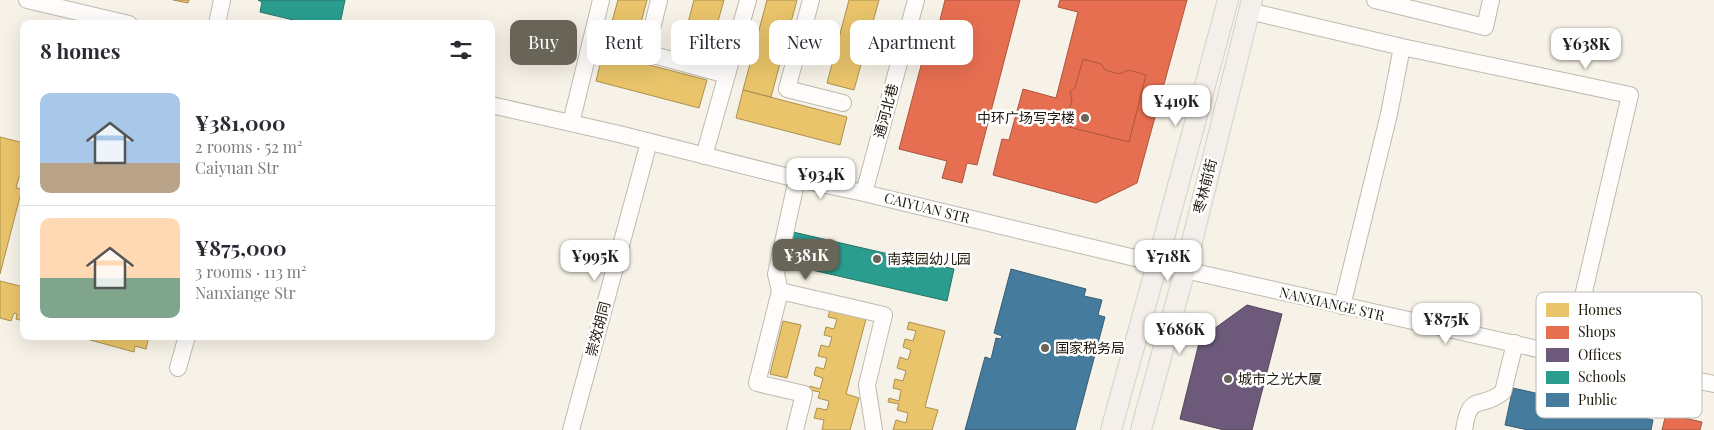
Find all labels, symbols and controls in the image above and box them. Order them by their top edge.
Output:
chip: Buy [510,20,577,65]
chip: Rent [587,20,661,65]
chip: Filters [671,20,759,65]
chip: New [769,20,840,65]
chip: Apartment [850,20,973,65]
pin: ¥638K [1551,28,1621,70]
text: ¥638K [1562,33,1610,54]
text: 8 homes [40,36,120,64]
icon: filters [447,36,475,64]
street label: 通河北巷 [869,81,902,140]
pin: ¥419K [1141,84,1211,127]
text: ¥419K [1153,90,1199,111]
text: ¥381,000 [195,108,286,136]
place label: 中环广场写字楼 [977,108,1075,127]
marker: 中环广场写字楼 [1079,112,1091,124]
icon: home [80,113,140,173]
text: 2 rooms · 52 m² [195,136,302,157]
street label: 枣林前街 [1189,156,1221,215]
text: Caiyuan Str [195,157,279,178]
pin: ¥934K [786,158,856,200]
text: ¥934K [797,163,845,184]
street label: CAIYUAN STR [882,188,973,228]
text: ¥875,000 [195,233,287,261]
icon: home [80,238,140,298]
pin: ¥381K [771,238,841,281]
pin: ¥995K [560,240,630,282]
pin: ¥718K [1133,240,1203,282]
text: ¥381K [783,244,829,265]
text: ¥995K [571,245,619,266]
text: ¥718K [1146,245,1190,266]
place label: 南菜园幼儿园 [887,249,971,268]
marker: 南菜园幼儿园 [871,253,883,265]
text: 3 rooms · 113 m² [195,261,306,282]
text: Nanxiange Str [195,282,296,303]
street label: NANXIANGE STR [1278,282,1387,325]
legend [1536,292,1702,418]
street label: 崇效胡同 [581,299,614,358]
text: Homes [1578,300,1622,319]
pin: ¥875K [1411,302,1481,345]
text: ¥875K [1423,308,1469,329]
pin: ¥686K [1145,312,1215,355]
text: ¥686K [1155,318,1205,339]
text: Shops [1578,322,1616,341]
place label: 国家税务局 [1055,338,1125,357]
marker: 国家税务局 [1039,342,1051,354]
text: Offices [1578,345,1622,364]
text: Schools [1578,367,1626,386]
place label: 城市之光大厦 [1238,369,1322,388]
marker: 城市之光大厦 [1222,373,1234,385]
text: Public [1578,390,1617,409]

